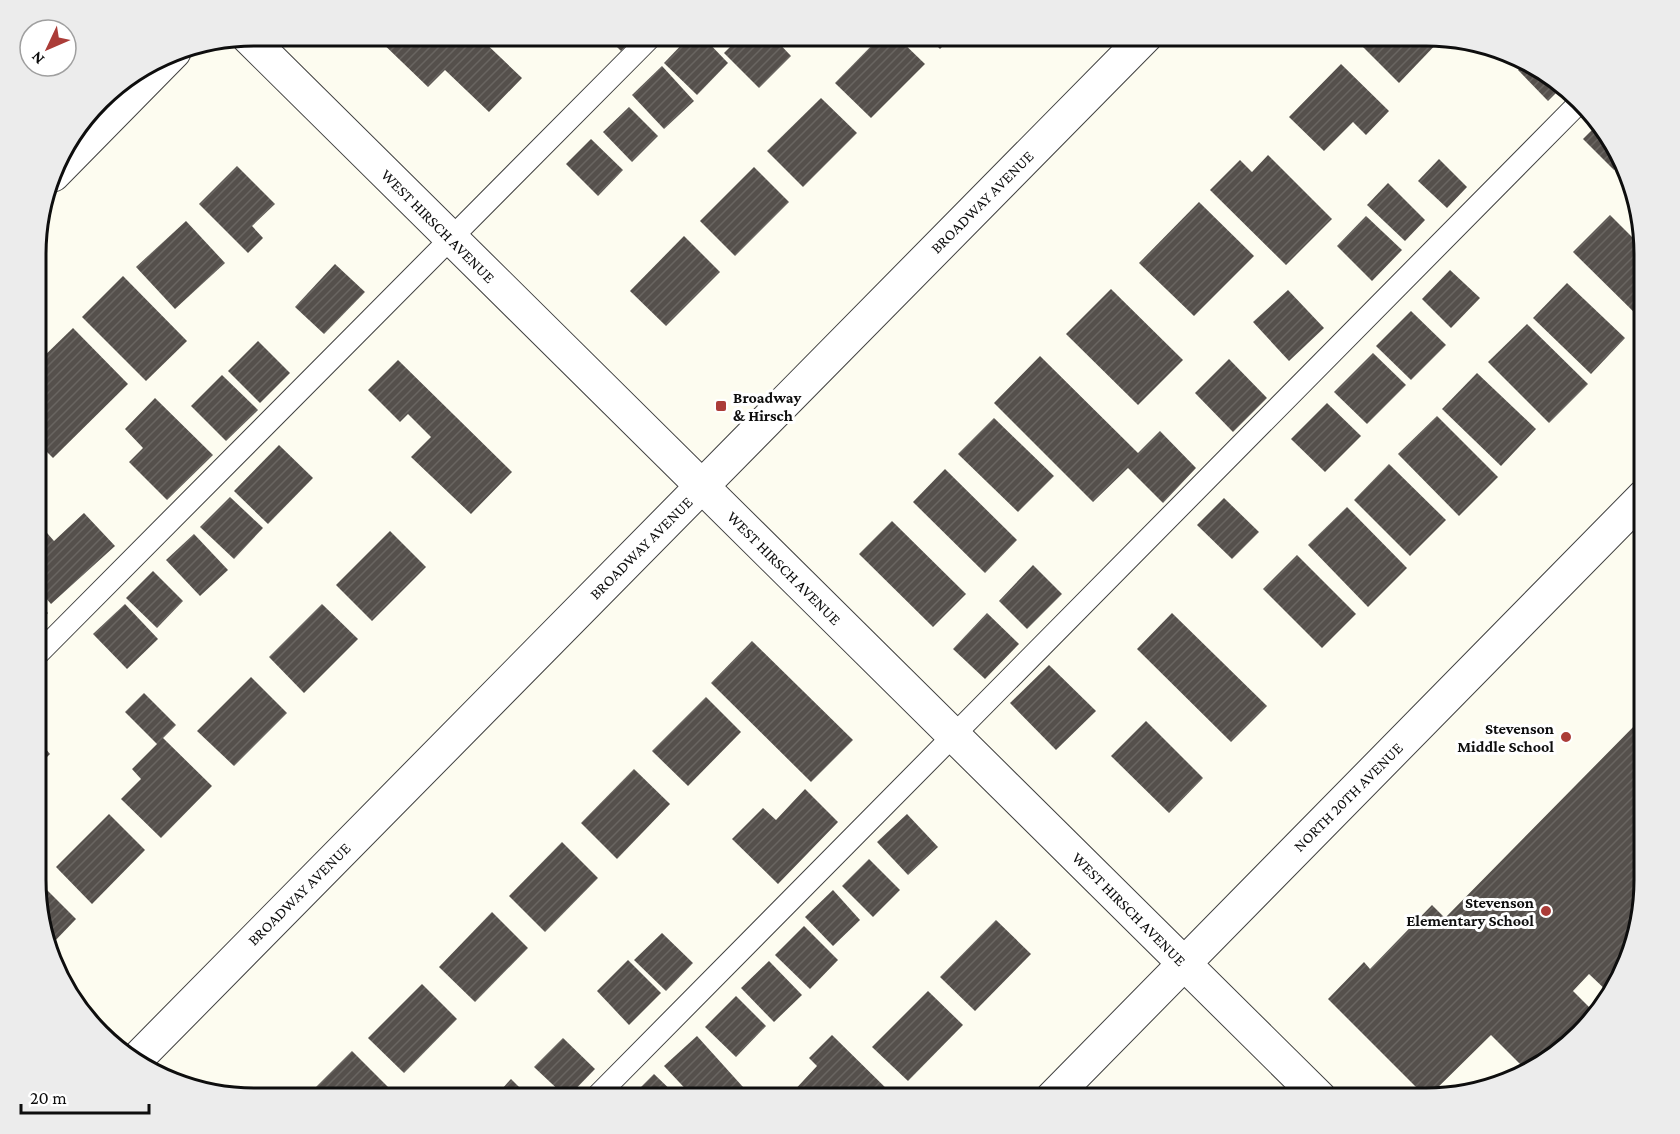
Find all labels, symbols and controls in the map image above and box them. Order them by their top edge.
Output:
north arrow [18,18,78,78]
text: N [28,48,47,68]
street label: BROADWAY AVENUE [927,147,1037,257]
street label: WEST HIRSCH AVENUE [378,166,498,286]
place label: Broadway & Hirsch [733,389,802,424]
marker: Broadway & Hirsch [714,399,728,413]
street label: BROADWAY AVENUE [586,493,696,603]
street label: WEST HIRSCH AVENUE [724,508,844,628]
place label: Stevenson Middle School [1457,720,1554,755]
marker: Stevenson Middle School [1559,730,1573,744]
street label: NORTH 20TH AVENUE [1290,739,1406,855]
street label: BROADWAY AVENUE [244,839,354,949]
street label: WEST HIRSCH AVENUE [1069,849,1189,969]
place label: Stevenson Elementary School [1406,894,1534,929]
marker: Stevenson Elementary School [1539,904,1553,918]
scale bar [21,1077,148,1115]
text: 20 m [30,1088,67,1108]

